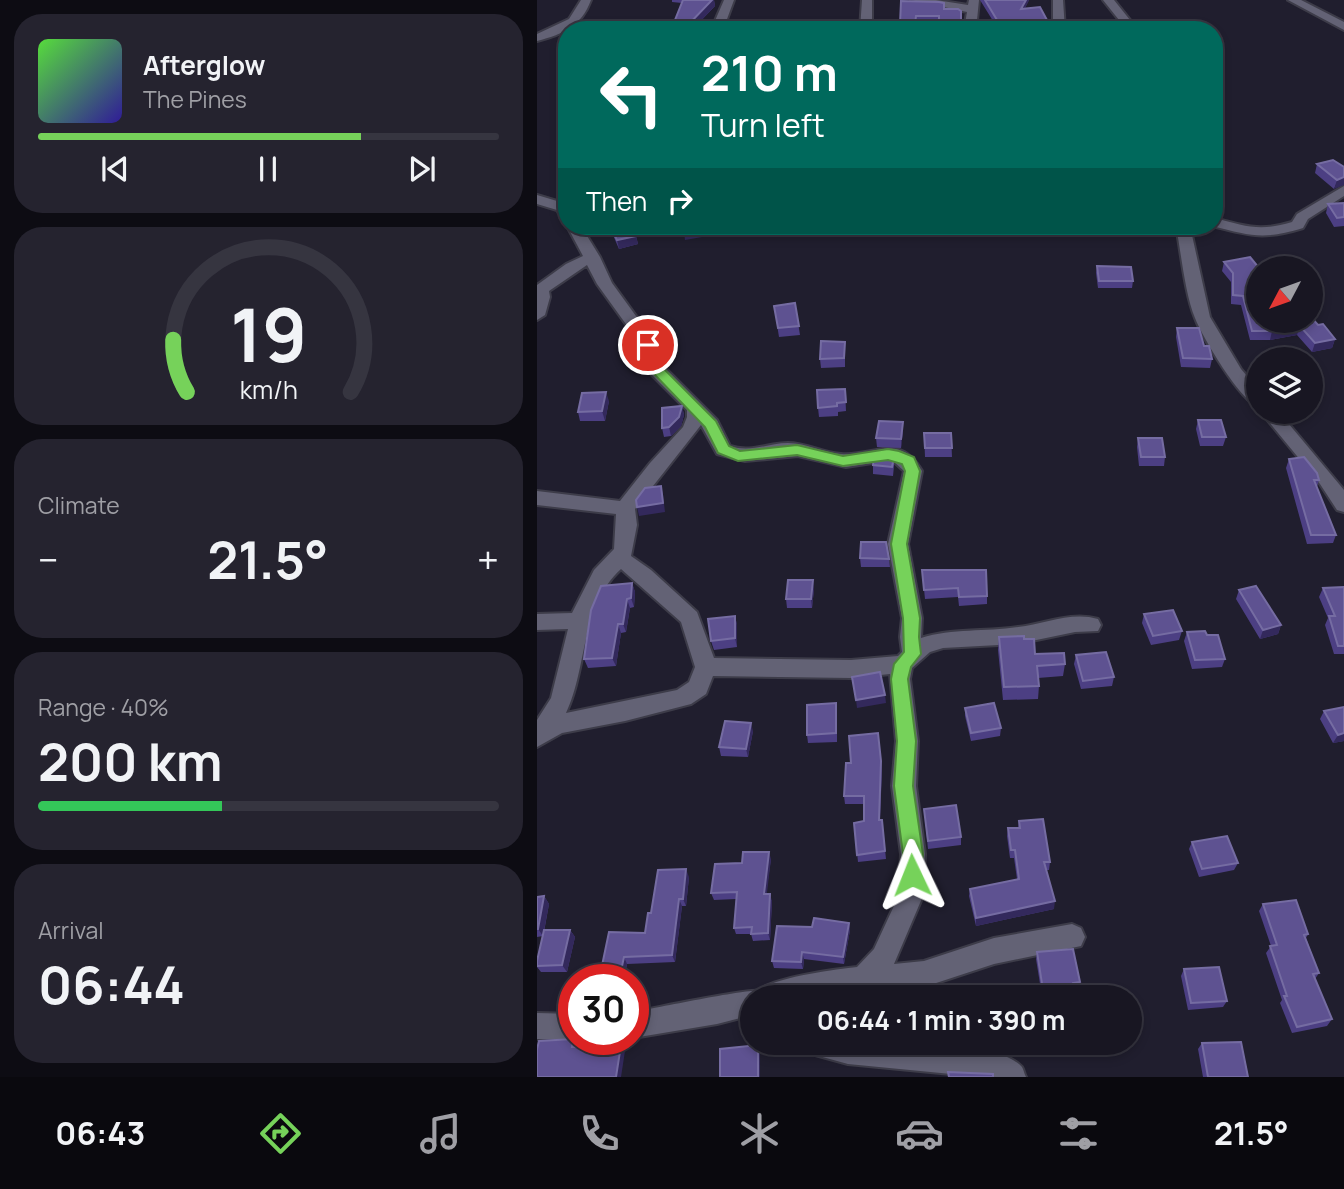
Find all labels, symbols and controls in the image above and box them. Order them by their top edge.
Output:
text: 210 m [701,39,838,106]
text: Afterglow [143,47,265,83]
icon: left [586,49,677,140]
text: The Pines [143,83,247,115]
text: Turn left [701,103,825,147]
icon: previous [96,150,134,188]
icon: pause [249,150,287,188]
icon: next [403,150,441,188]
icon: right [661,182,699,220]
text: Then [586,183,647,219]
north arrow [1246,256,1323,332]
map controls [1246,256,1323,424]
text: 19 [230,284,307,384]
pin [618,315,678,375]
icon: arrive [629,326,667,364]
button: layers [1246,347,1323,424]
text: km/h [239,372,298,407]
text: Climate [38,489,120,521]
text: 21.5° [207,524,328,595]
text: − [38,533,59,585]
text: + [477,533,499,585]
text: Range · 40% [38,691,169,723]
text: 200 km [38,726,223,797]
position arrow [875,838,949,912]
text: Arrival [38,914,104,946]
text: 06:44 [38,949,185,1020]
speed limit sign: 30 [558,964,649,1055]
text: 06:44 · 1 min · 390 m [817,1002,1065,1038]
icon: directions [256,1109,305,1158]
icon: music [416,1109,465,1158]
icon: phone [575,1109,624,1158]
icon: climate [735,1109,784,1158]
icon: car [895,1109,944,1158]
icon: filters [1054,1109,1103,1158]
text: 06:43 [55,1111,145,1155]
text: 21.5° [1214,1111,1289,1155]

